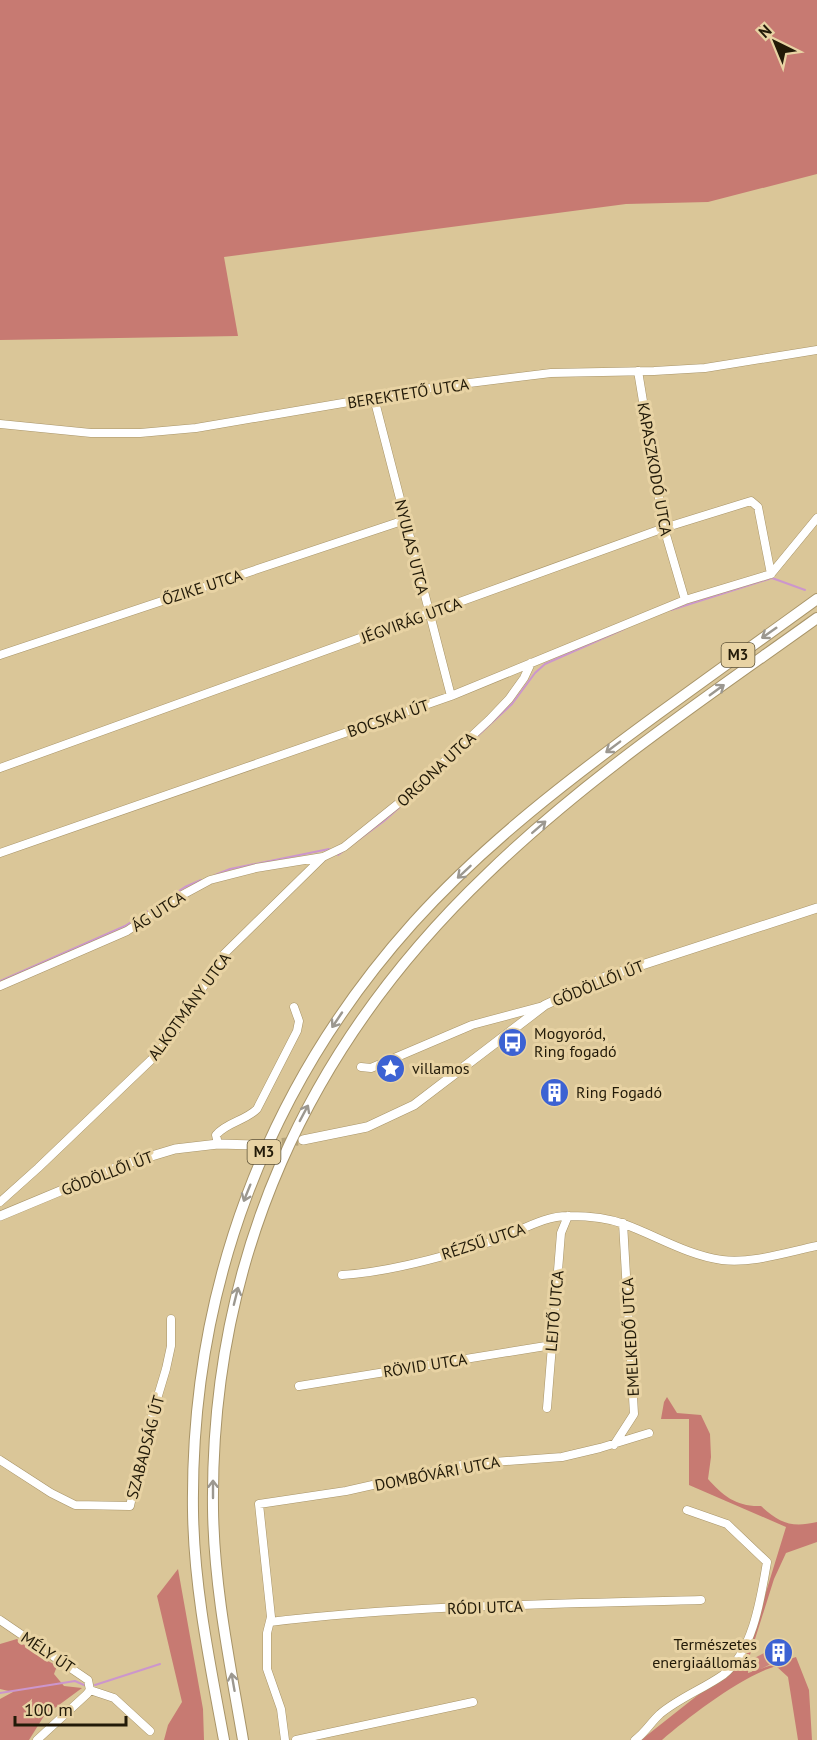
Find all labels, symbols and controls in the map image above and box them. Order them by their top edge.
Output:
north arrow [745,12,805,72]
text: N [754,20,775,42]
street label: BEREKTETŐ UTCA [346,373,471,412]
street label: KAPASZKODÓ UTCA [633,401,677,538]
street label: NYULAS UTCA [391,497,434,597]
street label: ŐZIKE UTCA [159,564,245,609]
street label: JÉGVIRÁG UTCA [357,592,465,648]
one-way arrow [762,627,778,639]
road number: M3 [722,643,754,667]
one-way arrow [709,683,725,696]
street label: BOCSKAI ÚT [345,695,431,741]
street label: ORGONA UTCA [392,727,480,811]
one-way arrow [606,741,622,753]
one-way arrow [531,820,546,834]
one-way arrow [456,865,471,879]
street label: ÁG UTCA [128,886,189,936]
street label: ALKOTMÁNY UTCA [143,948,235,1064]
street label: GÖDÖLLŐI ÚT [549,956,647,1010]
one-way arrow [331,1011,343,1028]
place label: Mogyoród, Ring fogadó [534,1023,617,1061]
bus stop icon: Mogyoród, Ring fogadó [497,1026,529,1058]
place icon: villamos [375,1052,407,1084]
place label: villamos [412,1058,470,1078]
building icon: Ring Fogadó [539,1076,571,1108]
place label: Ring Fogadó [576,1082,662,1102]
one-way arrow [299,1105,310,1123]
road number: M3 [248,1140,280,1164]
street label: GÖDÖLLŐI ÚT [58,1146,156,1200]
one-way arrow [241,1183,252,1201]
street label: RÉZSŰ UTCA [439,1218,528,1264]
street label: LEJTŐ UTCA [540,1269,568,1352]
street label: EMELKEDŐ UTCA [617,1277,643,1397]
one-way arrow [231,1286,243,1305]
street label: RÖVID UTCA [382,1348,469,1381]
street label: SZABADSÁG ÚT [122,1393,168,1501]
street label: DOMBÓVÁRI UTCA [373,1451,502,1495]
one-way arrow [207,1479,219,1499]
street label: RÓDI UTCA [447,1596,524,1618]
street label: MÉLY ÚT [18,1627,79,1677]
place label: Természetes energiaállomás [652,1634,757,1672]
building icon: Természetes energiaállomás [762,1637,794,1669]
one-way arrow [227,1673,238,1693]
scale bar [15,1689,126,1727]
text: 100 m [24,1698,73,1721]

